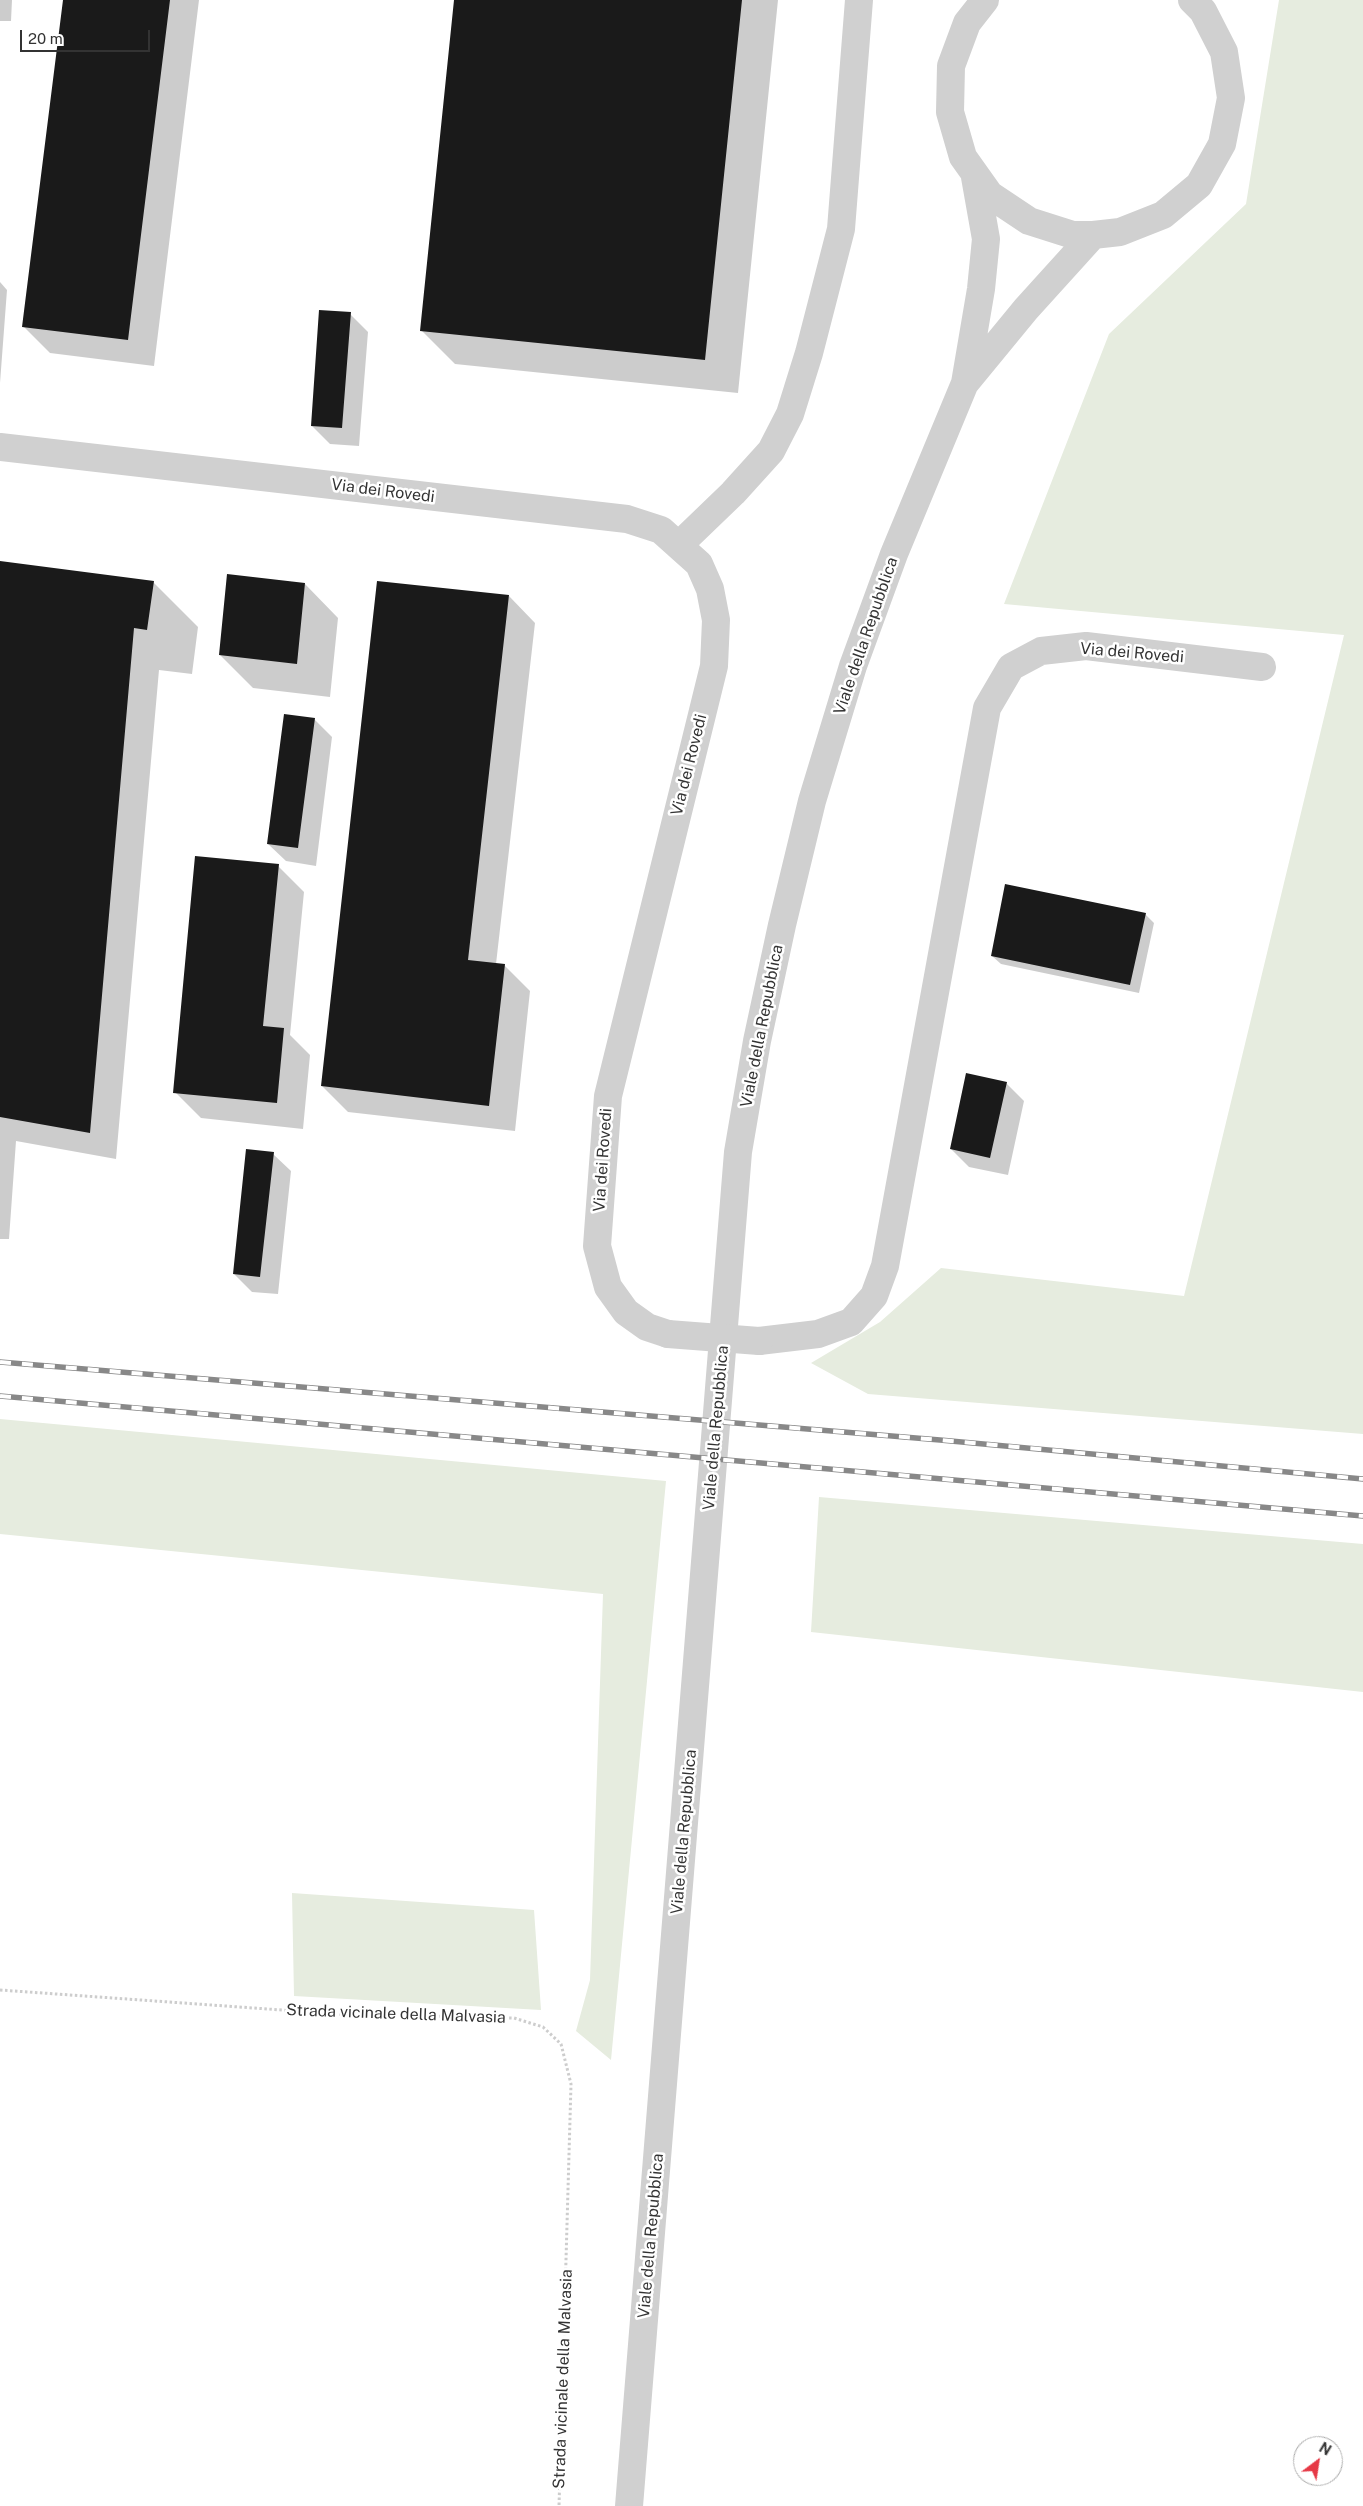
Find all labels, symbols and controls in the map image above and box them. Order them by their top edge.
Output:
scale bar [22,20,152,52]
text: 20 m [28,30,63,47]
street label: Via dei Rovedi [330,475,436,507]
street label: Viale della Repubblica [830,555,902,717]
street label: Via dei Rovedi [1079,639,1185,667]
street label: Via dei Rovedi [667,712,711,818]
street label: Viale della Repubblica [737,943,787,1109]
street label: Via dei Rovedi [590,1107,616,1213]
street label: Viale della Repubblica [699,1345,733,1511]
street label: Viale della Repubblica [667,1749,701,1915]
street label: Strada vicinale della Malvasia [286,2001,506,2027]
street label: Viale della Repubblica [634,2153,668,2319]
street label: Strada vicinale della Malvasia [550,2269,576,2489]
north arrow [1293,2436,1343,2486]
text: N [1316,2439,1334,2459]

